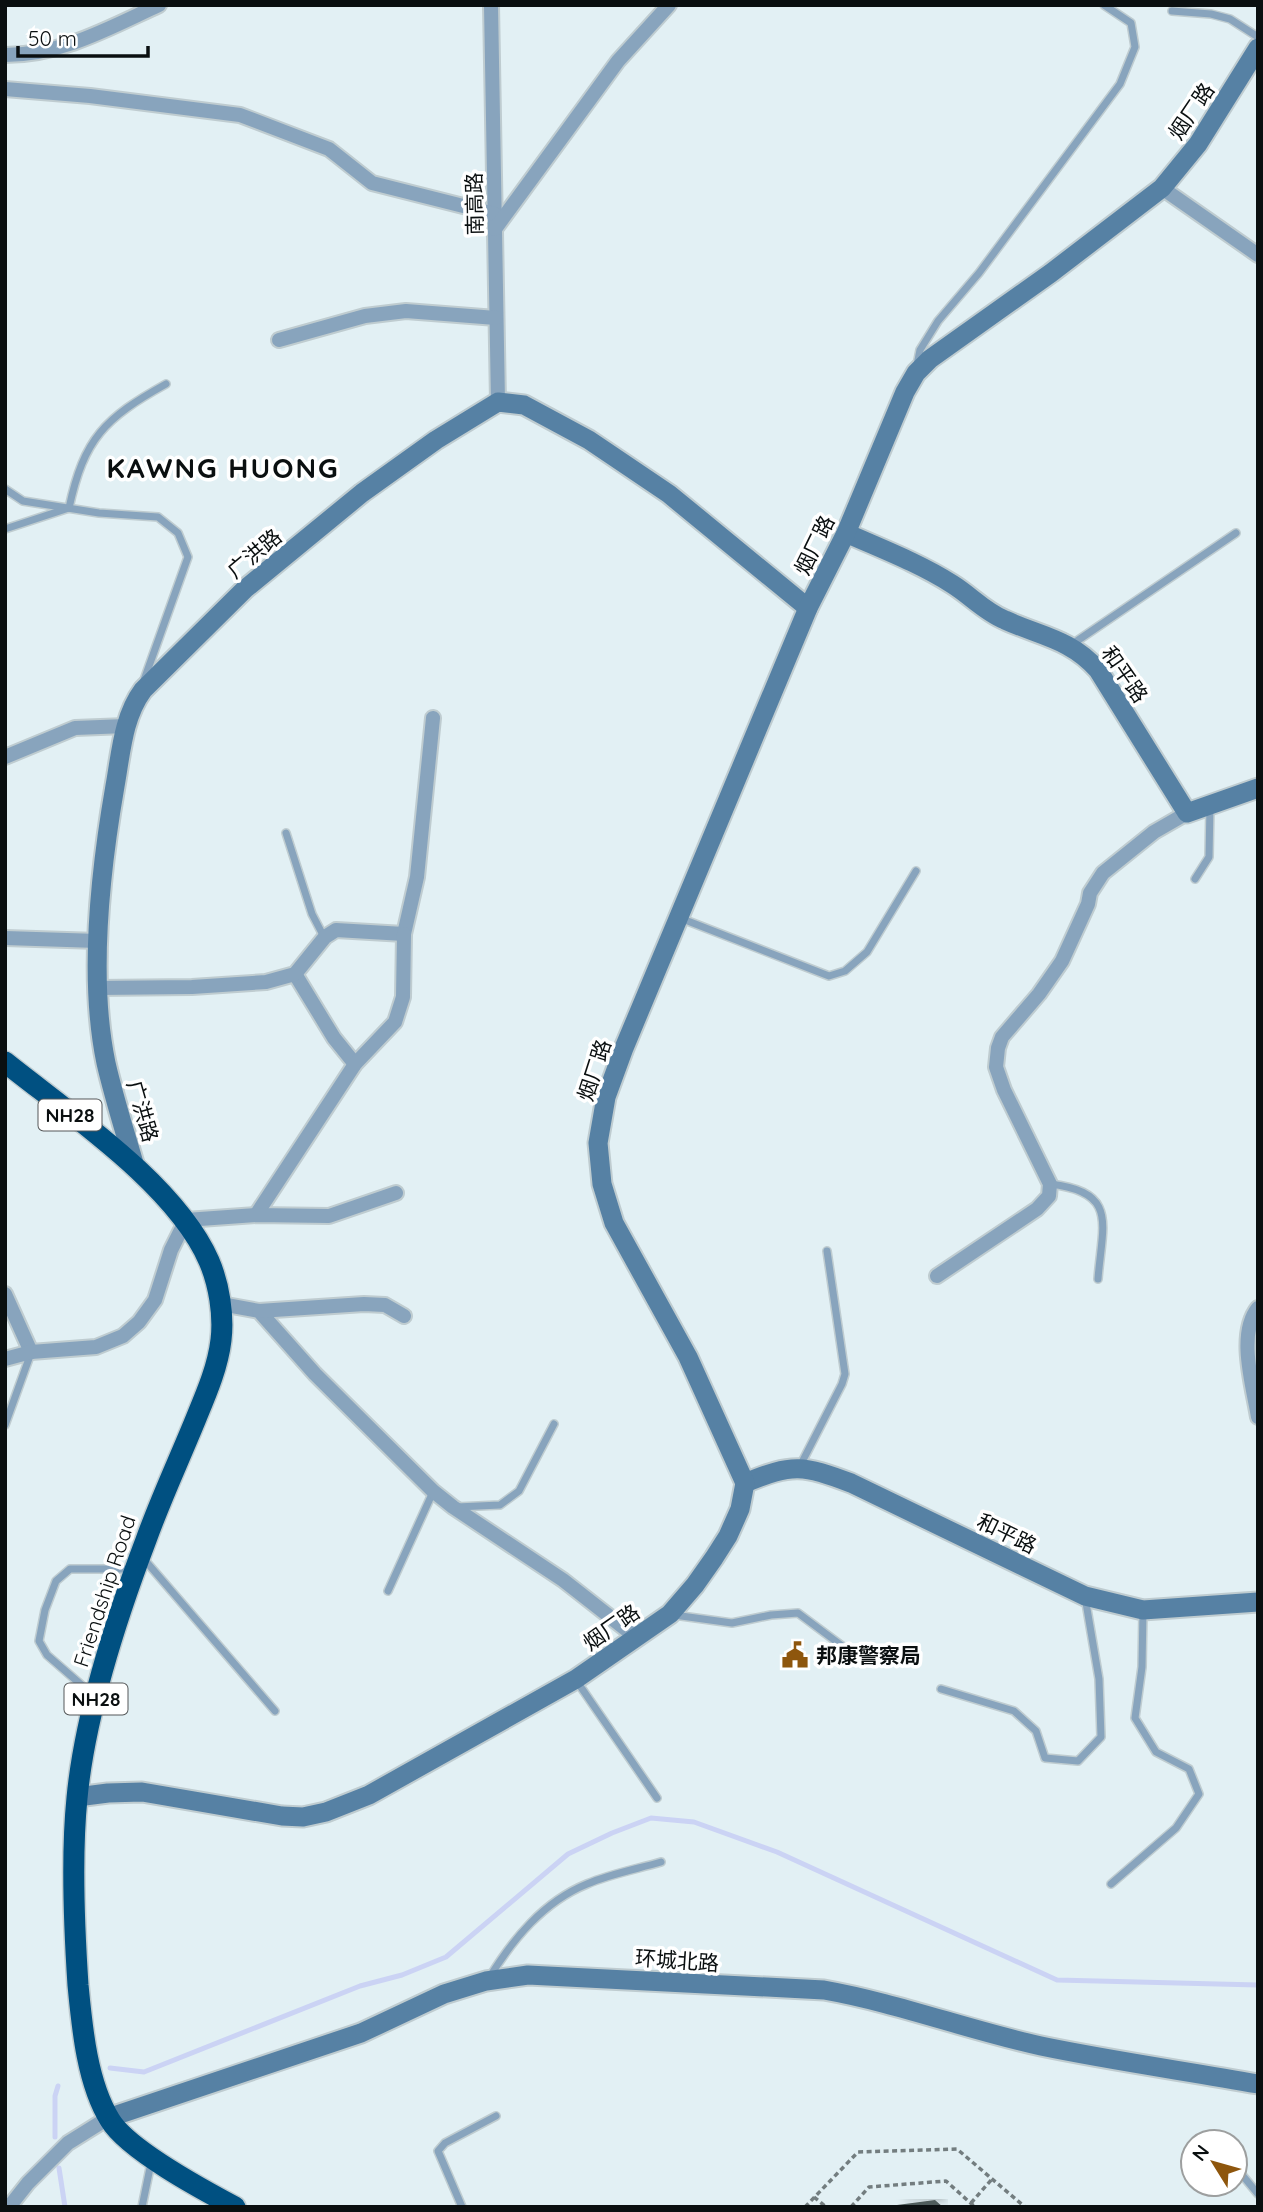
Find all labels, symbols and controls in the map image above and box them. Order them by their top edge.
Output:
scale bar [18,14,147,58]
text: 50 m [28,25,77,51]
street label: 烟厂路 [1163,78,1219,144]
street label: 南高路 [460,172,488,236]
district label: KAWNG HUONG [106,450,340,485]
street label: 烟厂路 [789,511,839,579]
street label: 广洪路 [222,523,286,583]
street label: 和平路 [1096,641,1154,707]
street label: 烟厂路 [572,1036,616,1104]
street label: 广洪路 [122,1077,164,1145]
road number: NH28 [38,1100,102,1130]
street label: 和平路 [973,1508,1041,1558]
street label: Friendship Road [67,1512,141,1670]
street label: 烟厂路 [578,1598,644,1656]
public building icon: 邦康警察局 [780,1640,810,1670]
place label: 邦康警察局 [816,1642,921,1668]
road number: NH28 [64,1684,128,1714]
street label: 环城北路 [634,1944,720,1976]
north arrow [1179,2128,1249,2198]
text: N [1187,2140,1214,2166]

